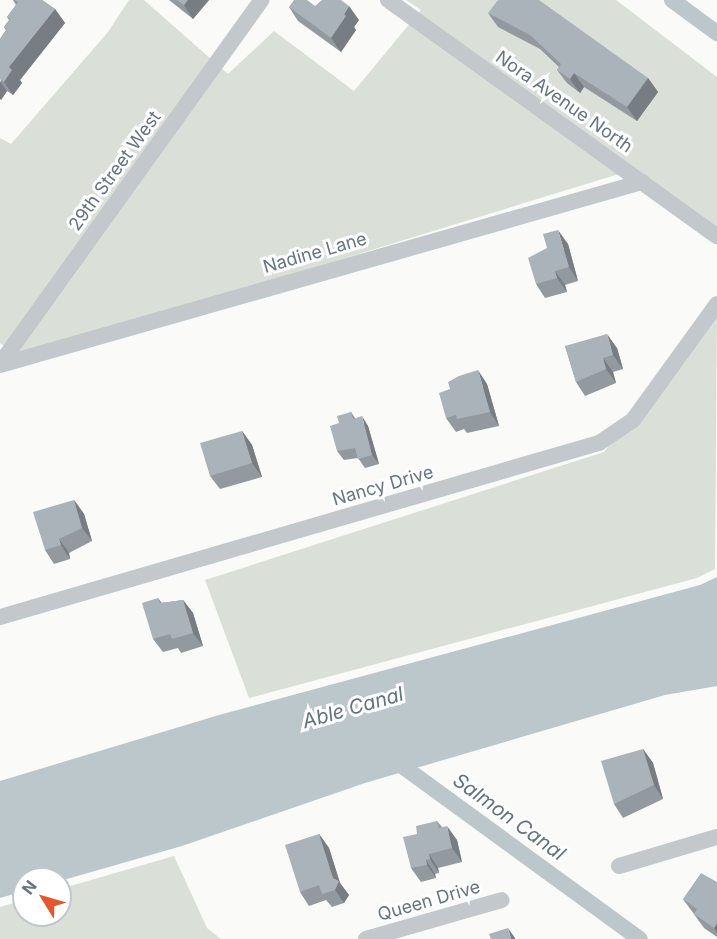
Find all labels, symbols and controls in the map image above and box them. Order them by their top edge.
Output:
street label: Nora Avenue North [491,47,637,157]
street label: 29th Street West [64,107,166,235]
street label: Nadine Lane [261,228,369,278]
street label: Nancy Drive [330,461,436,511]
water label: Able Canal [300,682,406,734]
water label: Salmon Canal [448,768,570,866]
north arrow [12,867,72,927]
text: N [18,876,41,898]
street label: Queen Drive [375,876,483,926]

